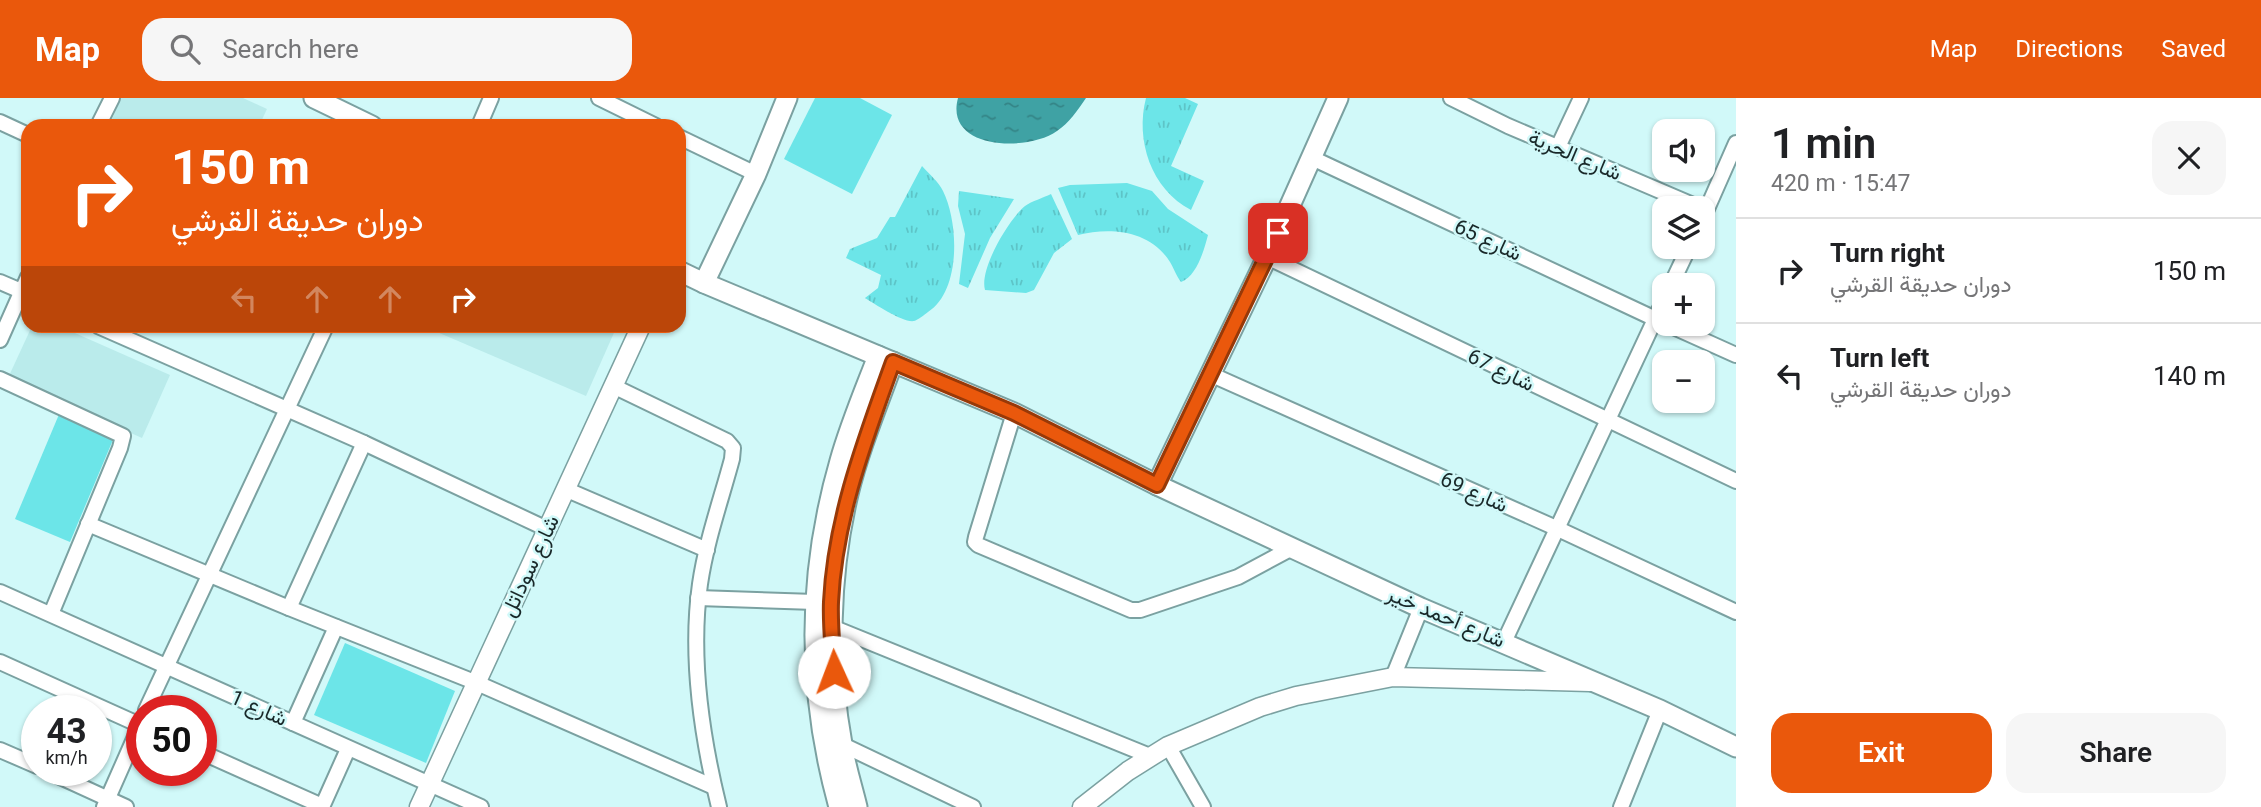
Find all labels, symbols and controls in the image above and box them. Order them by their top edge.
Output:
search box [142,18,632,81]
text: Map [35,30,100,69]
icon: search [166,30,204,68]
text: Search here [222,34,359,64]
text: Map [1930,35,1977,63]
text: Directions [2015,35,2123,63]
text: Saved [2161,35,2226,63]
map controls [1652,119,1715,413]
button: sound [1652,119,1715,182]
text: 1 min [1771,119,1876,168]
button: close [2152,121,2226,195]
street label: شارع الحرية [1524,125,1625,187]
text: 150 m [171,139,310,196]
icon: right [56,147,147,238]
text: 420 m · 15:47 [1771,170,1910,197]
button: layers [1652,196,1715,259]
text: دوران حديقة القرشي [171,201,424,239]
pin [1248,203,1308,263]
icon: arrive [1259,214,1297,252]
street label: شارع 65 [1450,214,1525,268]
text: Turn right [1830,238,1945,268]
icon: right [1771,252,1809,290]
text: 150 m [2153,256,2226,286]
text: دوران حديقة القرشي [1830,271,2012,298]
button: + [1652,273,1715,336]
icon: left [225,280,263,318]
icon: ahead [298,280,336,318]
icon: ahead [371,280,409,318]
icon: right [444,280,482,318]
text: Turn left [1830,343,1929,373]
street label: شارع 67 [1463,344,1538,398]
button: − [1652,350,1715,413]
icon: left [1771,357,1809,395]
text: 140 m [2153,361,2226,391]
text: دوران حديقة القرشي [1830,376,2012,403]
street label: شارع 69 [1436,467,1511,519]
street label: شارع سوداتل [496,511,566,621]
street label: شارع أحمد خير [1382,581,1508,654]
position arrow [797,635,871,709]
street label: شارع 1 [226,685,291,733]
speed limit sign: 50 [126,695,217,786]
text: 43 [46,711,87,752]
button: Exit [1771,713,1992,793]
button: Share [2006,713,2226,793]
text: km/h [45,747,88,768]

